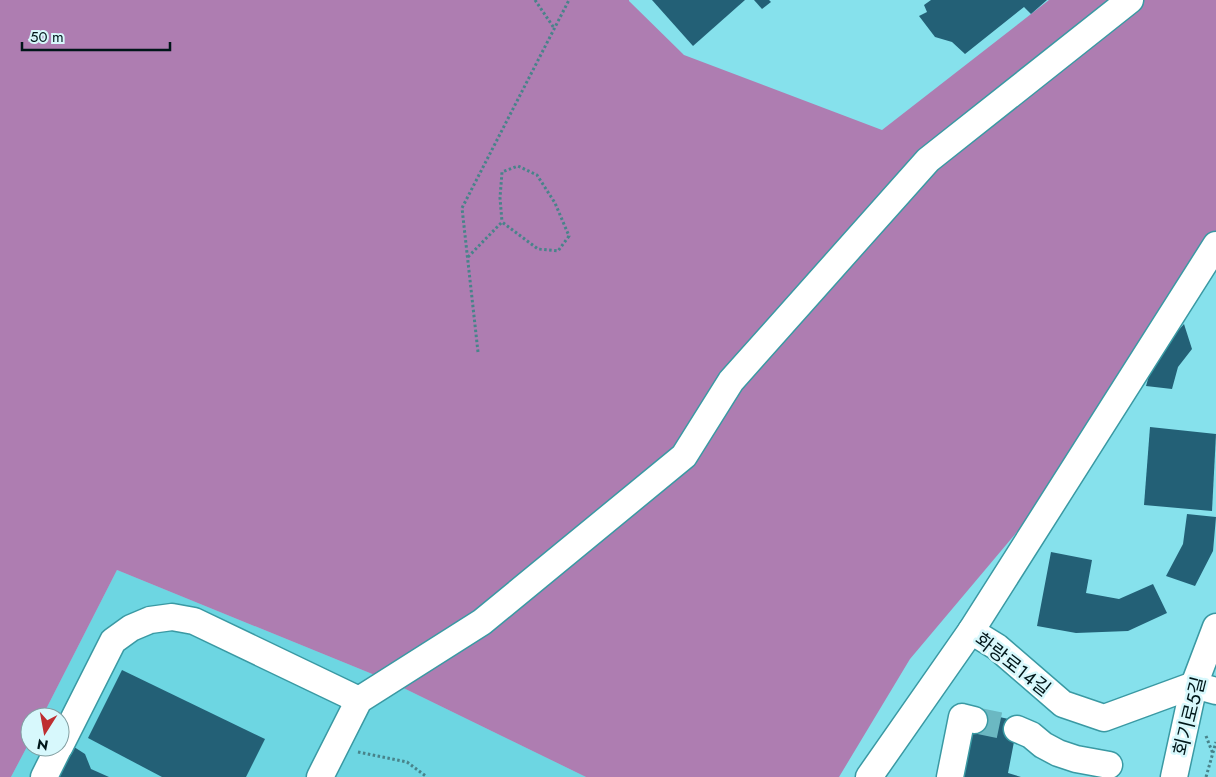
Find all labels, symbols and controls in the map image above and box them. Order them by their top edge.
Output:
scale bar [22,20,170,52]
text: 50 m [30,26,64,48]
street label: 화랑로14길 [969,626,1056,703]
street label: 회기로5길 [1167,674,1212,759]
north arrow [20,707,70,757]
text: N [35,734,50,756]

